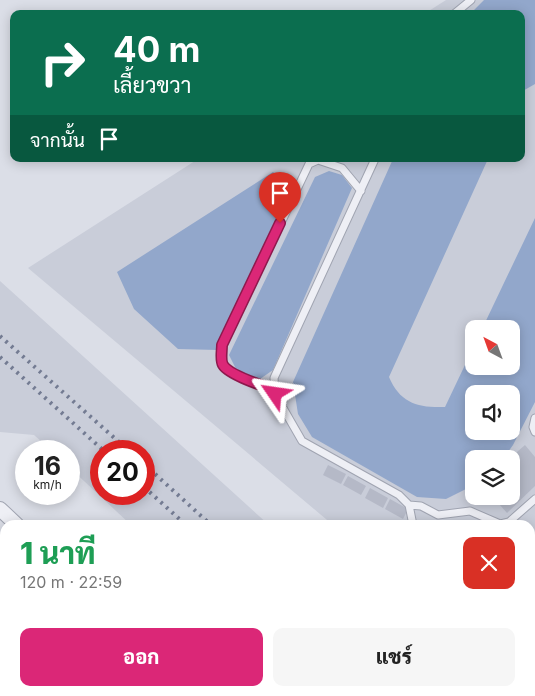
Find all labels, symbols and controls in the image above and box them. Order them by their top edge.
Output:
text: 40 m [113,28,201,70]
icon: right [30,30,95,95]
text: เลี้ยวขวา [113,72,191,98]
icon: arrive [95,125,123,153]
text: จากนั้น [30,129,85,152]
pin [259,172,301,223]
icon: arrive [266,179,294,207]
north arrow [465,320,520,375]
map controls [465,320,520,505]
position arrow [248,367,300,419]
button: sound [465,385,520,440]
speed limit sign: 20 [90,440,155,505]
button: layers [465,450,520,505]
text: 16 [34,451,61,481]
text: km/h [33,477,62,492]
text: 1 นาที [20,535,96,571]
button: close [463,537,515,589]
text: 120 m · 22:59 [20,572,122,592]
button: ออก [20,628,263,686]
button: แชร์ [273,628,515,686]

